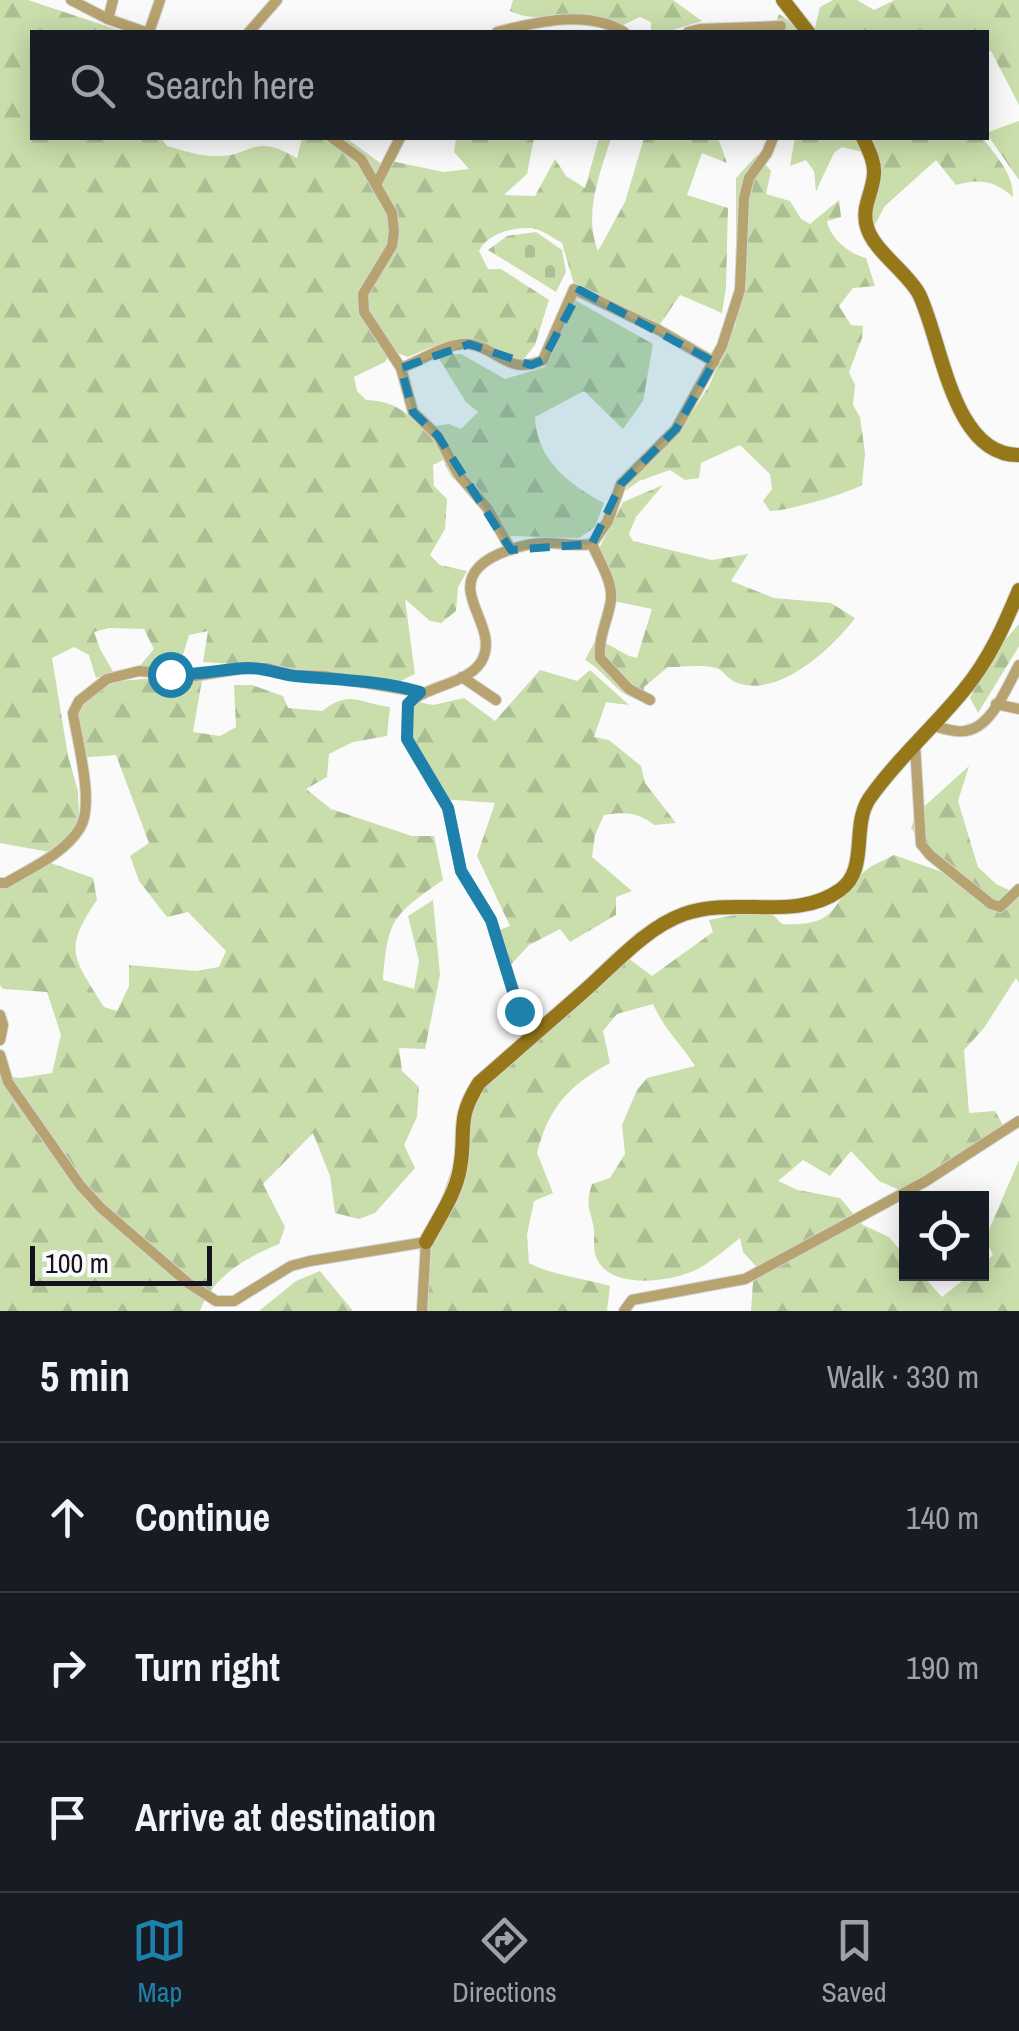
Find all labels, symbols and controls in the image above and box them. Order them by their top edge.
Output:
search box [30,30,989,140]
icon: search [65,58,120,113]
text: Search here [145,60,315,111]
route start [148,652,194,698]
route end [497,989,543,1035]
map controls [899,1191,989,1281]
button: locate [899,1191,989,1281]
scale bar [30,1241,212,1286]
text: 100 m [45,1244,109,1282]
text: 5 min [40,1348,130,1404]
text: Walk · 330 m [827,1355,979,1398]
icon: ahead [40,1490,95,1545]
text: Continue [135,1492,270,1543]
text: 140 m [906,1496,979,1539]
icon: right [40,1640,95,1695]
text: Turn right [135,1642,280,1693]
text: 190 m [906,1646,979,1689]
icon: arrive [40,1790,95,1845]
text: Arrive at destination [135,1792,436,1843]
tab: Map [132,1913,187,2011]
tab: Directions [452,1913,557,2011]
tab: Saved [822,1913,887,2011]

